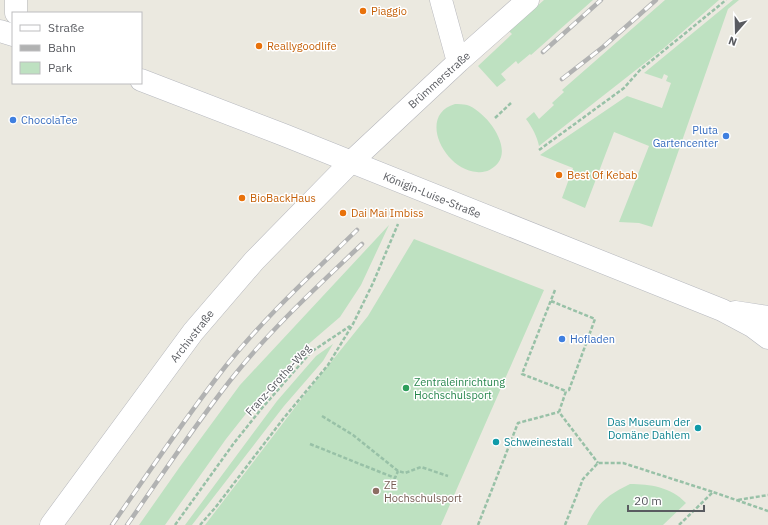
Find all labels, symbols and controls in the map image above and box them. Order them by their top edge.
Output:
place label: Piaggio [371,4,407,18]
marker: Piaggio [358,6,368,16]
legend [12,12,142,84]
north arrow [716,12,756,52]
text: Straße [48,20,85,35]
text: N [726,33,739,49]
place label: Reallygoodlife [267,39,337,53]
text: Bahn [48,40,76,55]
marker: Reallygoodlife [254,41,264,51]
street label: Brümmerstraße [405,48,473,112]
text: Park [48,60,73,75]
place label: ChocolaTee [21,113,78,127]
marker: ChocolaTee [8,115,18,125]
place label: Pluta Gartencenter [653,123,718,150]
marker: Pluta Gartencenter [721,131,731,141]
place label: Best Of Kebab [567,168,637,182]
street label: Königin-Luise-Straße [381,169,483,221]
marker: Best Of Kebab [554,170,564,180]
place label: BioBackHaus [250,191,316,205]
marker: BioBackHaus [237,193,247,203]
place label: Dai Mai Imbiss [351,206,424,220]
marker: Dai Mai Imbiss [338,208,348,218]
street label: Archivstraße [167,307,217,365]
place label: Hofladen [570,332,615,346]
marker: Hofladen [557,334,567,344]
street label: Franz-Grothe-Weg [242,341,314,419]
place label: Zentraleinrichtung Hochschulsport [414,375,505,402]
marker: Zentraleinrichtung Hochschulsport [401,383,411,393]
place label: Das Museum der Domäne Dahlem [607,415,690,442]
marker: Das Museum der Domäne Dahlem [693,423,703,433]
place label: Schweinestall [504,435,573,449]
marker: Schweinestall [491,437,501,447]
place label: ZE Hochschulsport [384,478,462,505]
marker: ZE Hochschulsport [371,486,381,496]
scale bar [628,487,704,513]
text: 20 m [634,493,662,508]

